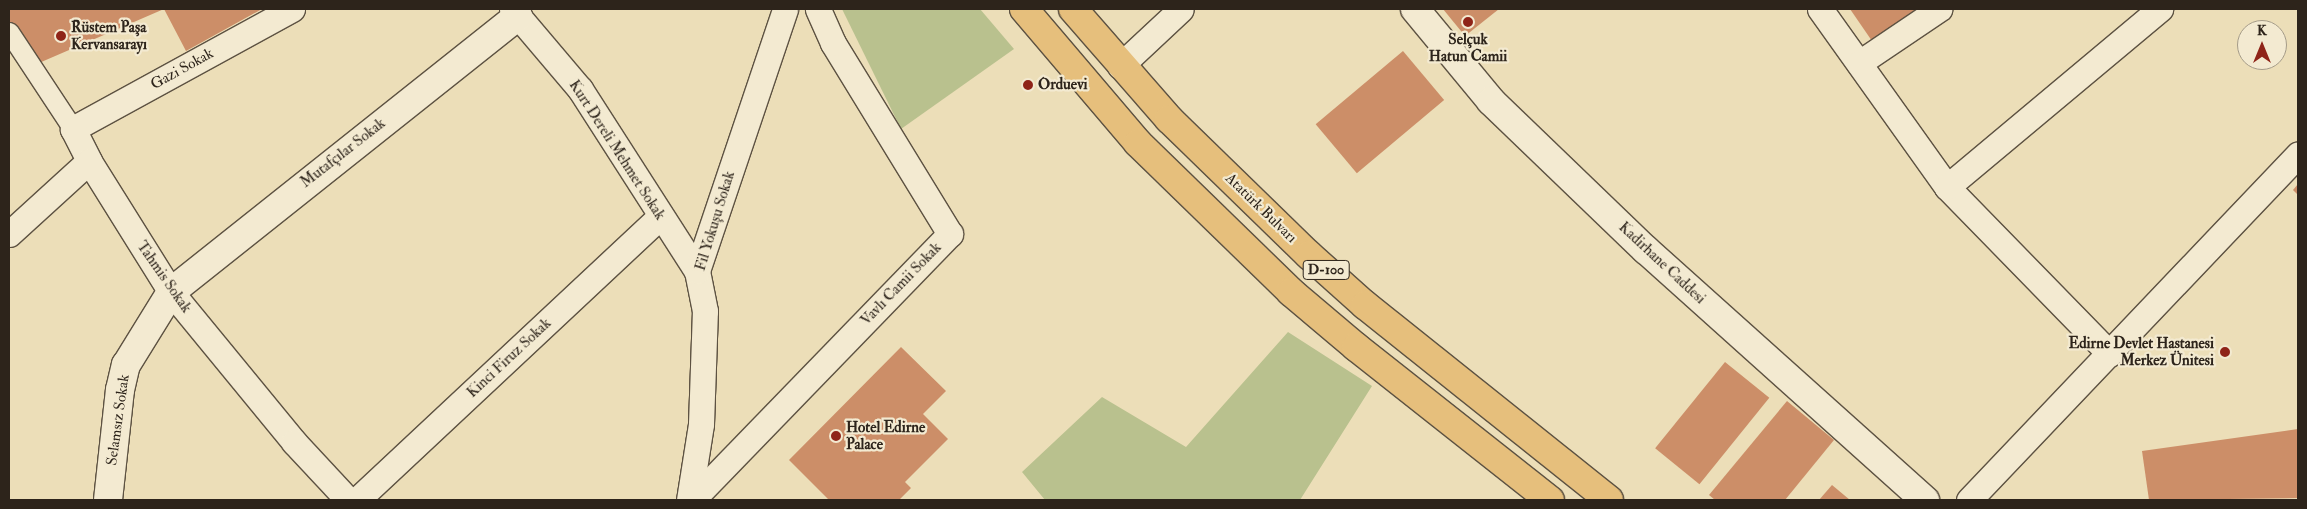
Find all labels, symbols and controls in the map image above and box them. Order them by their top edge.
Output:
marker: Selçuk Hatun Camii [1462,16,1474,28]
place label: Rüstem Paşa Kervansarayı [71,18,147,53]
north arrow [2237,20,2287,70]
text: K [2257,22,2267,39]
marker: Rüstem Paşa Kervansarayı [55,30,67,42]
place label: Selçuk Hatun Camii [1429,30,1507,65]
street label: Gazi Sokak [147,44,217,94]
place label: Orduevi [1038,76,1088,94]
street label: Kurt Dereli Mehmet Sokak [565,77,669,223]
marker: Orduevi [1022,79,1034,91]
street label: Mutafçılar Sokak [297,114,389,192]
street label: Fil Yokuşu Sokak [691,169,739,273]
street label: Atatürk Bulvarı [1221,169,1301,247]
street label: Kadirhane Caddesi [1615,218,1709,308]
street label: Tahmis Sokak [133,238,195,316]
street label: Vavlı Camii Sokak [857,239,945,329]
road number: D-100 [1302,258,1350,282]
street label: Kinci Firuz Sokak [463,314,555,402]
place label: Edirne Devlet Hastanesi Merkez Ünitesi [2068,334,2214,369]
marker: Edirne Devlet Hastanesi Merkez Ünitesi [2218,345,2232,359]
street label: Selamsız Sokak [103,373,133,467]
place label: Hotel Edirne Palace [846,418,925,453]
marker: Hotel Edirne Palace [830,430,842,442]

